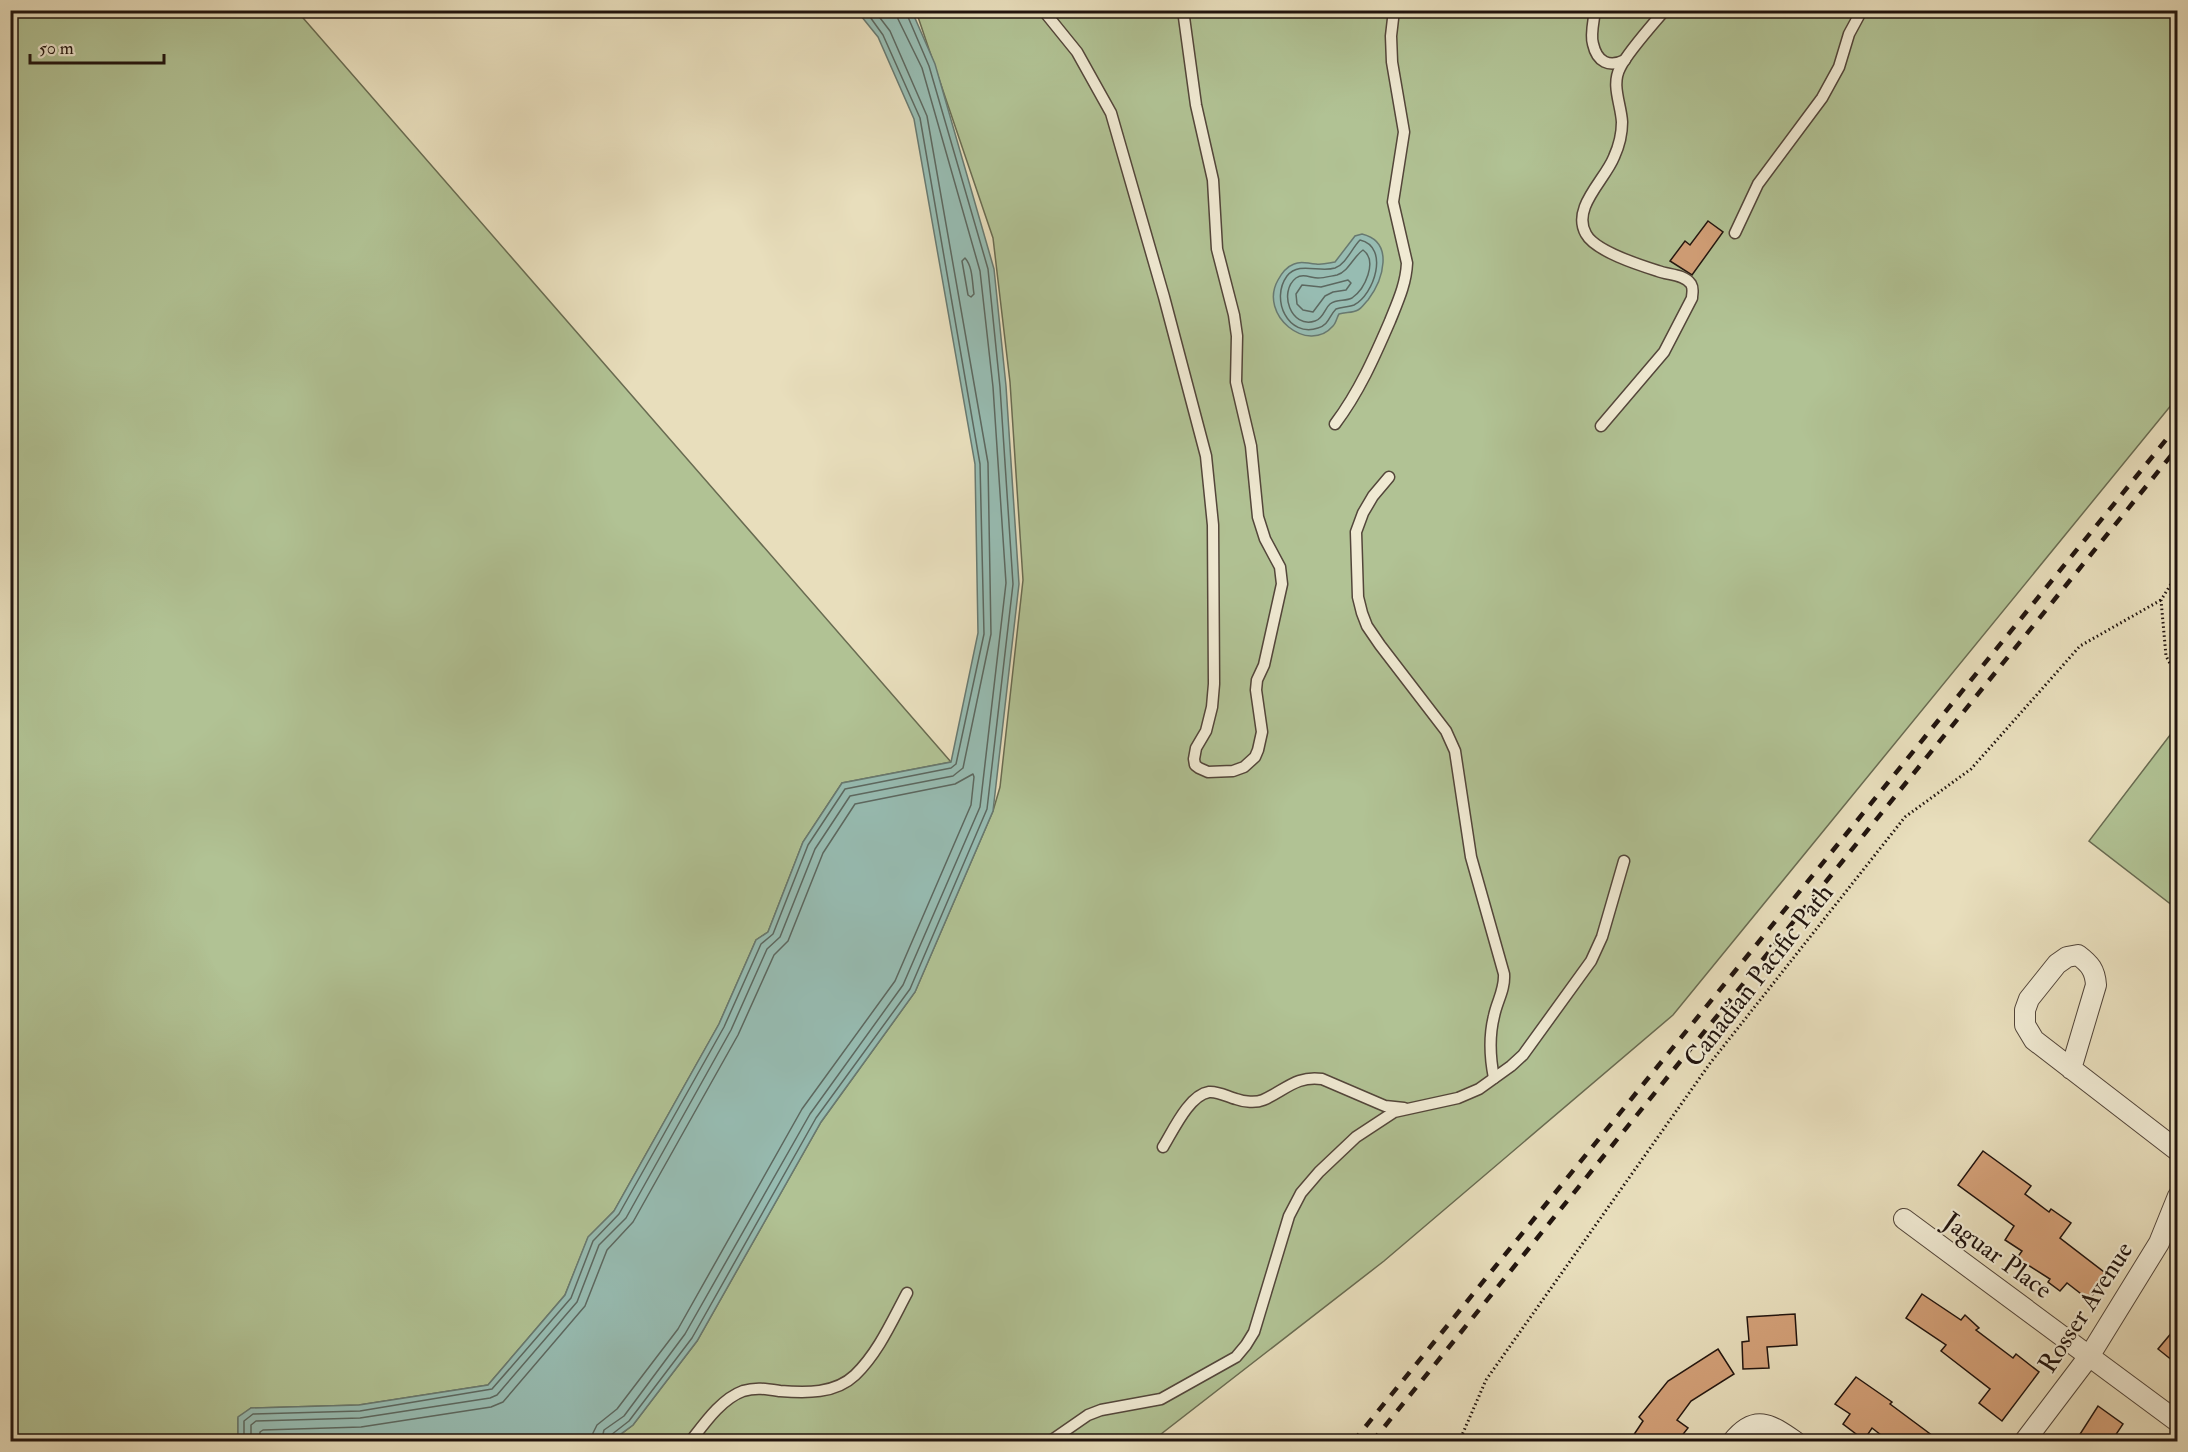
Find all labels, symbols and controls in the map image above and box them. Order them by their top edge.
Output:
scale bar [30,27,164,65]
text: 50 m [39,37,74,60]
street label: Canadian Pacific Path [1677,878,1840,1073]
street label: Jaguar Place [1936,1205,2058,1306]
street label: Rosser Avenue [2032,1236,2140,1379]

